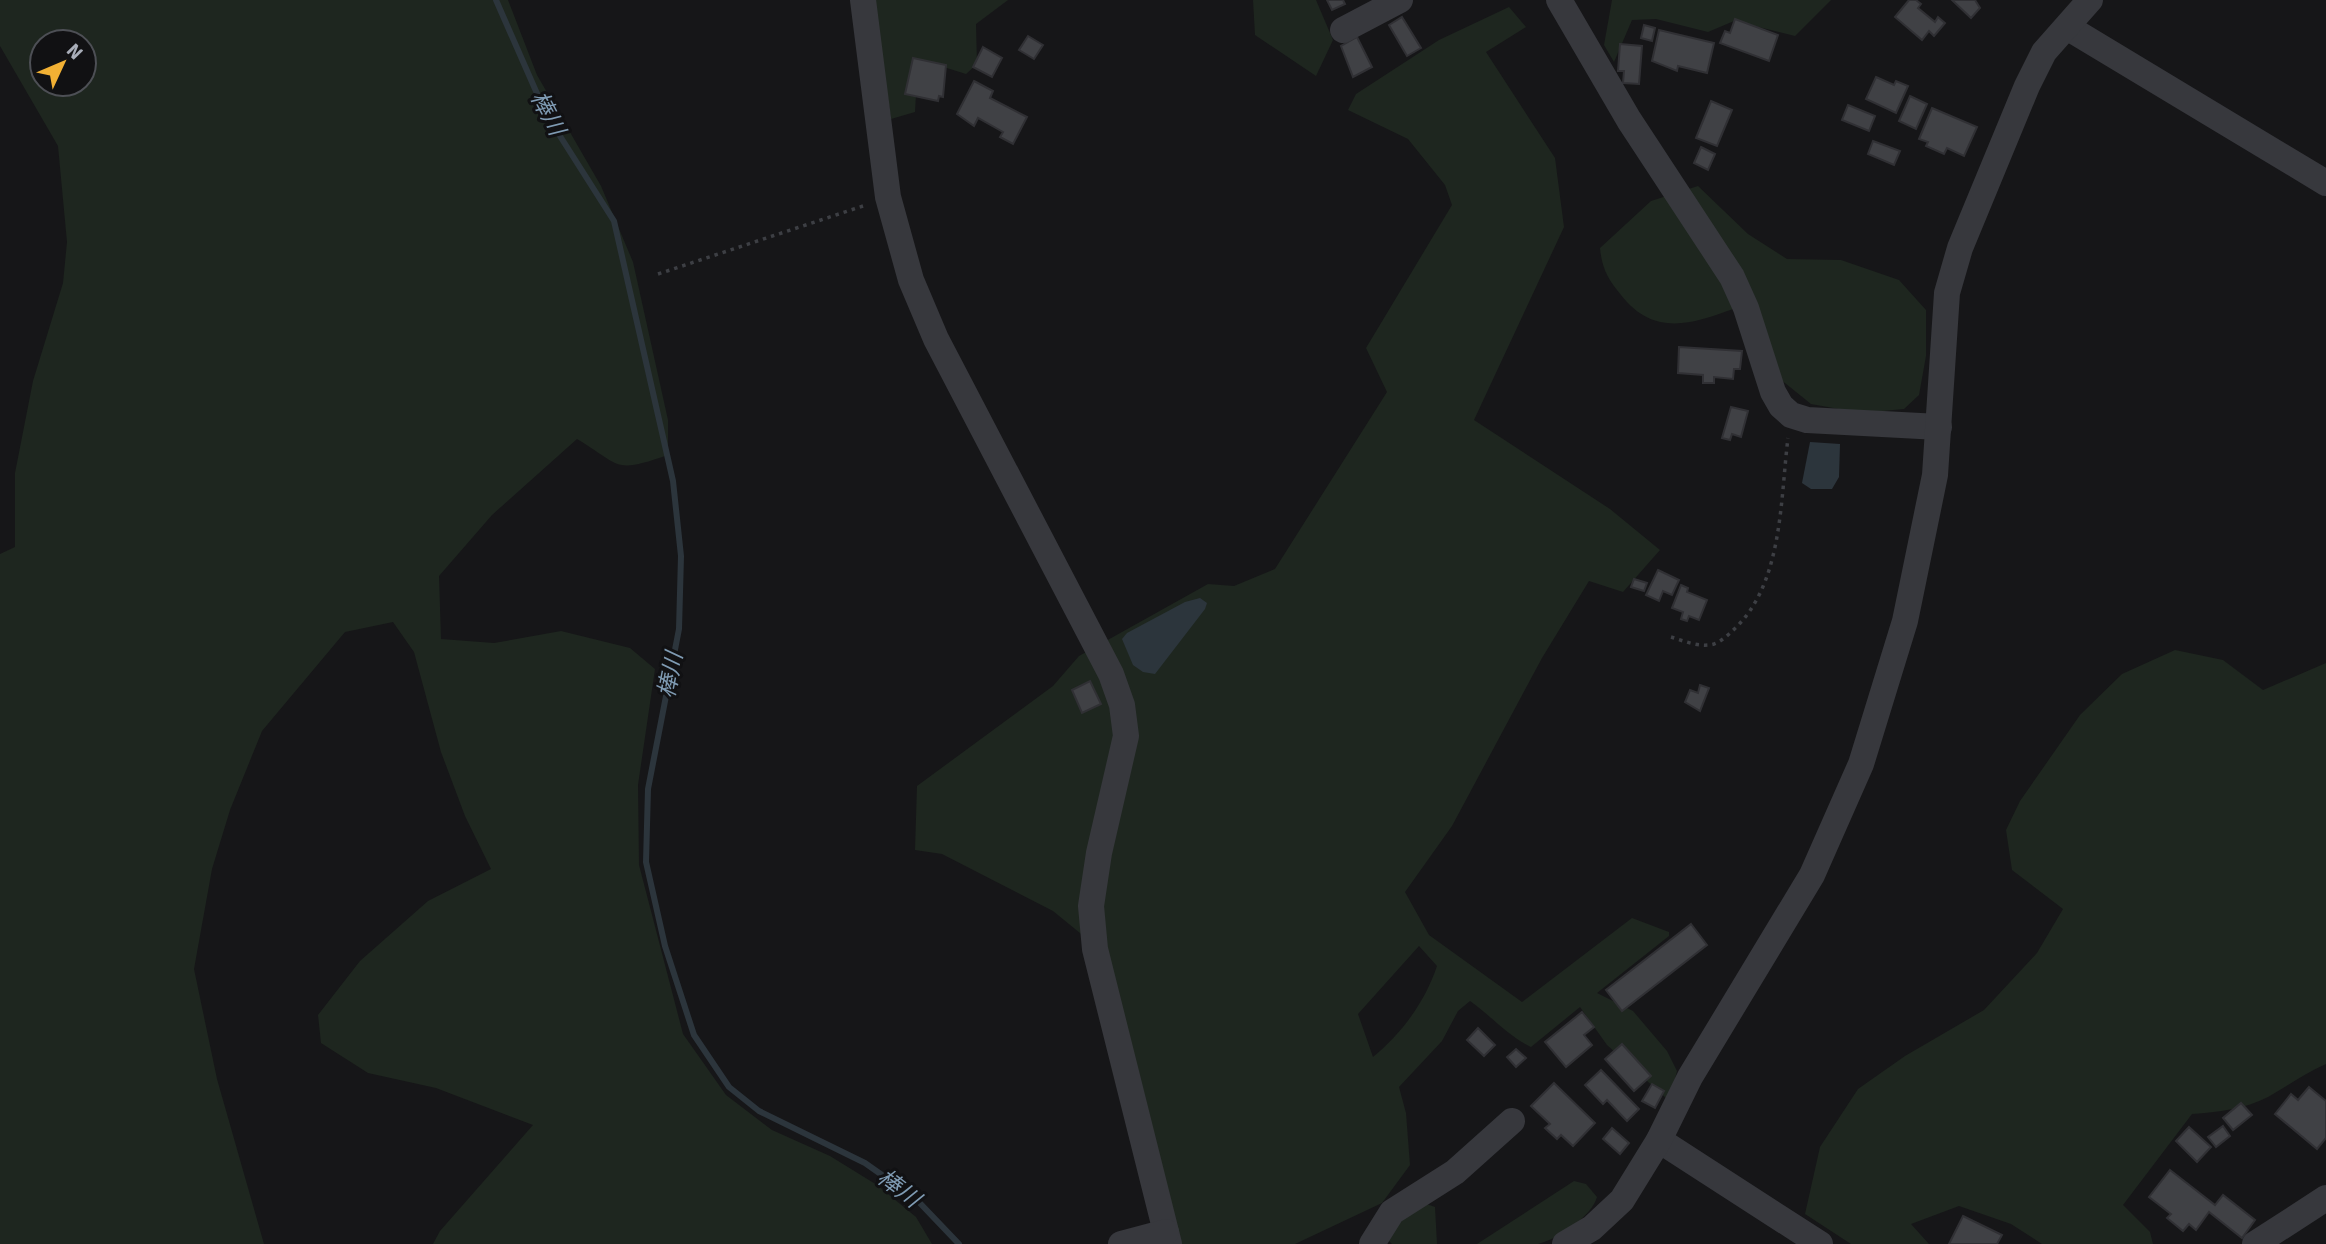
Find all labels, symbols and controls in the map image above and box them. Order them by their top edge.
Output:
north arrow [28,28,98,98]
text: N [61,39,88,65]
water label: 棒川 [524,86,573,143]
water label: 棒川 [652,647,690,700]
water label: 棒川 [872,1163,928,1216]

